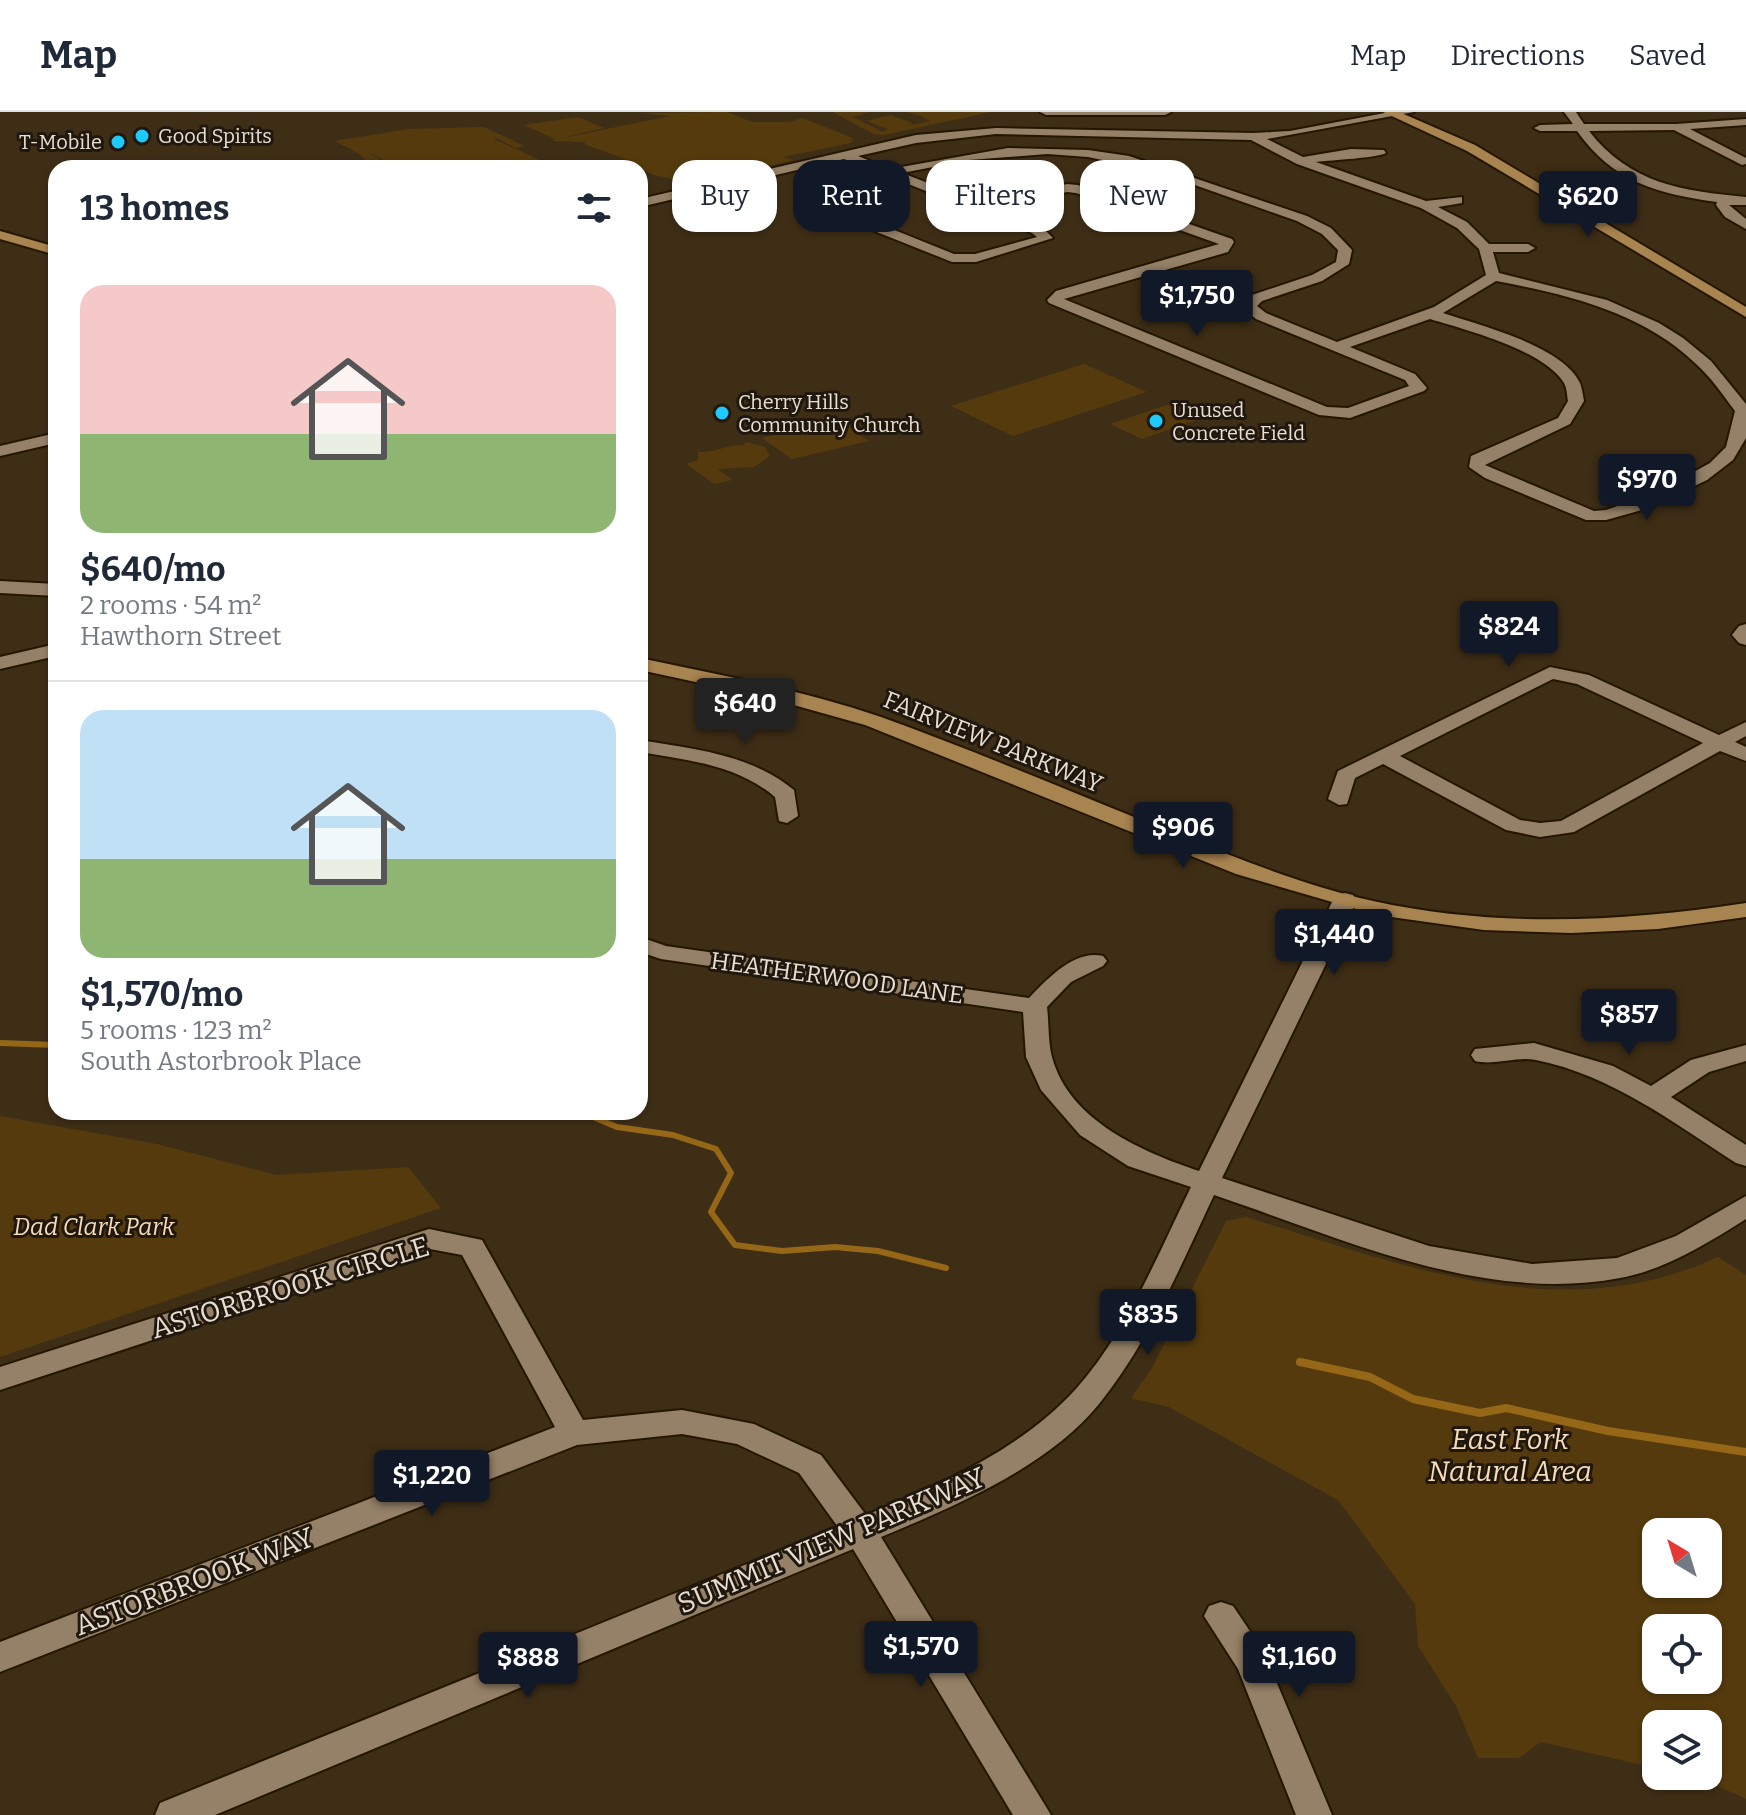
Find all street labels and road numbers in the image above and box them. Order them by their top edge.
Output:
street label: FAIRVIEW PARKWAY [880,685,1107,799]
street label: HEATHERWOOD LANE [709,946,965,1010]
street label: ASTORBROOK CIRCLE [147,1229,433,1346]
street label: SUMMIT VIEW PARKWAY [672,1461,990,1620]
street label: ASTORBROOK WAY [70,1521,319,1642]

